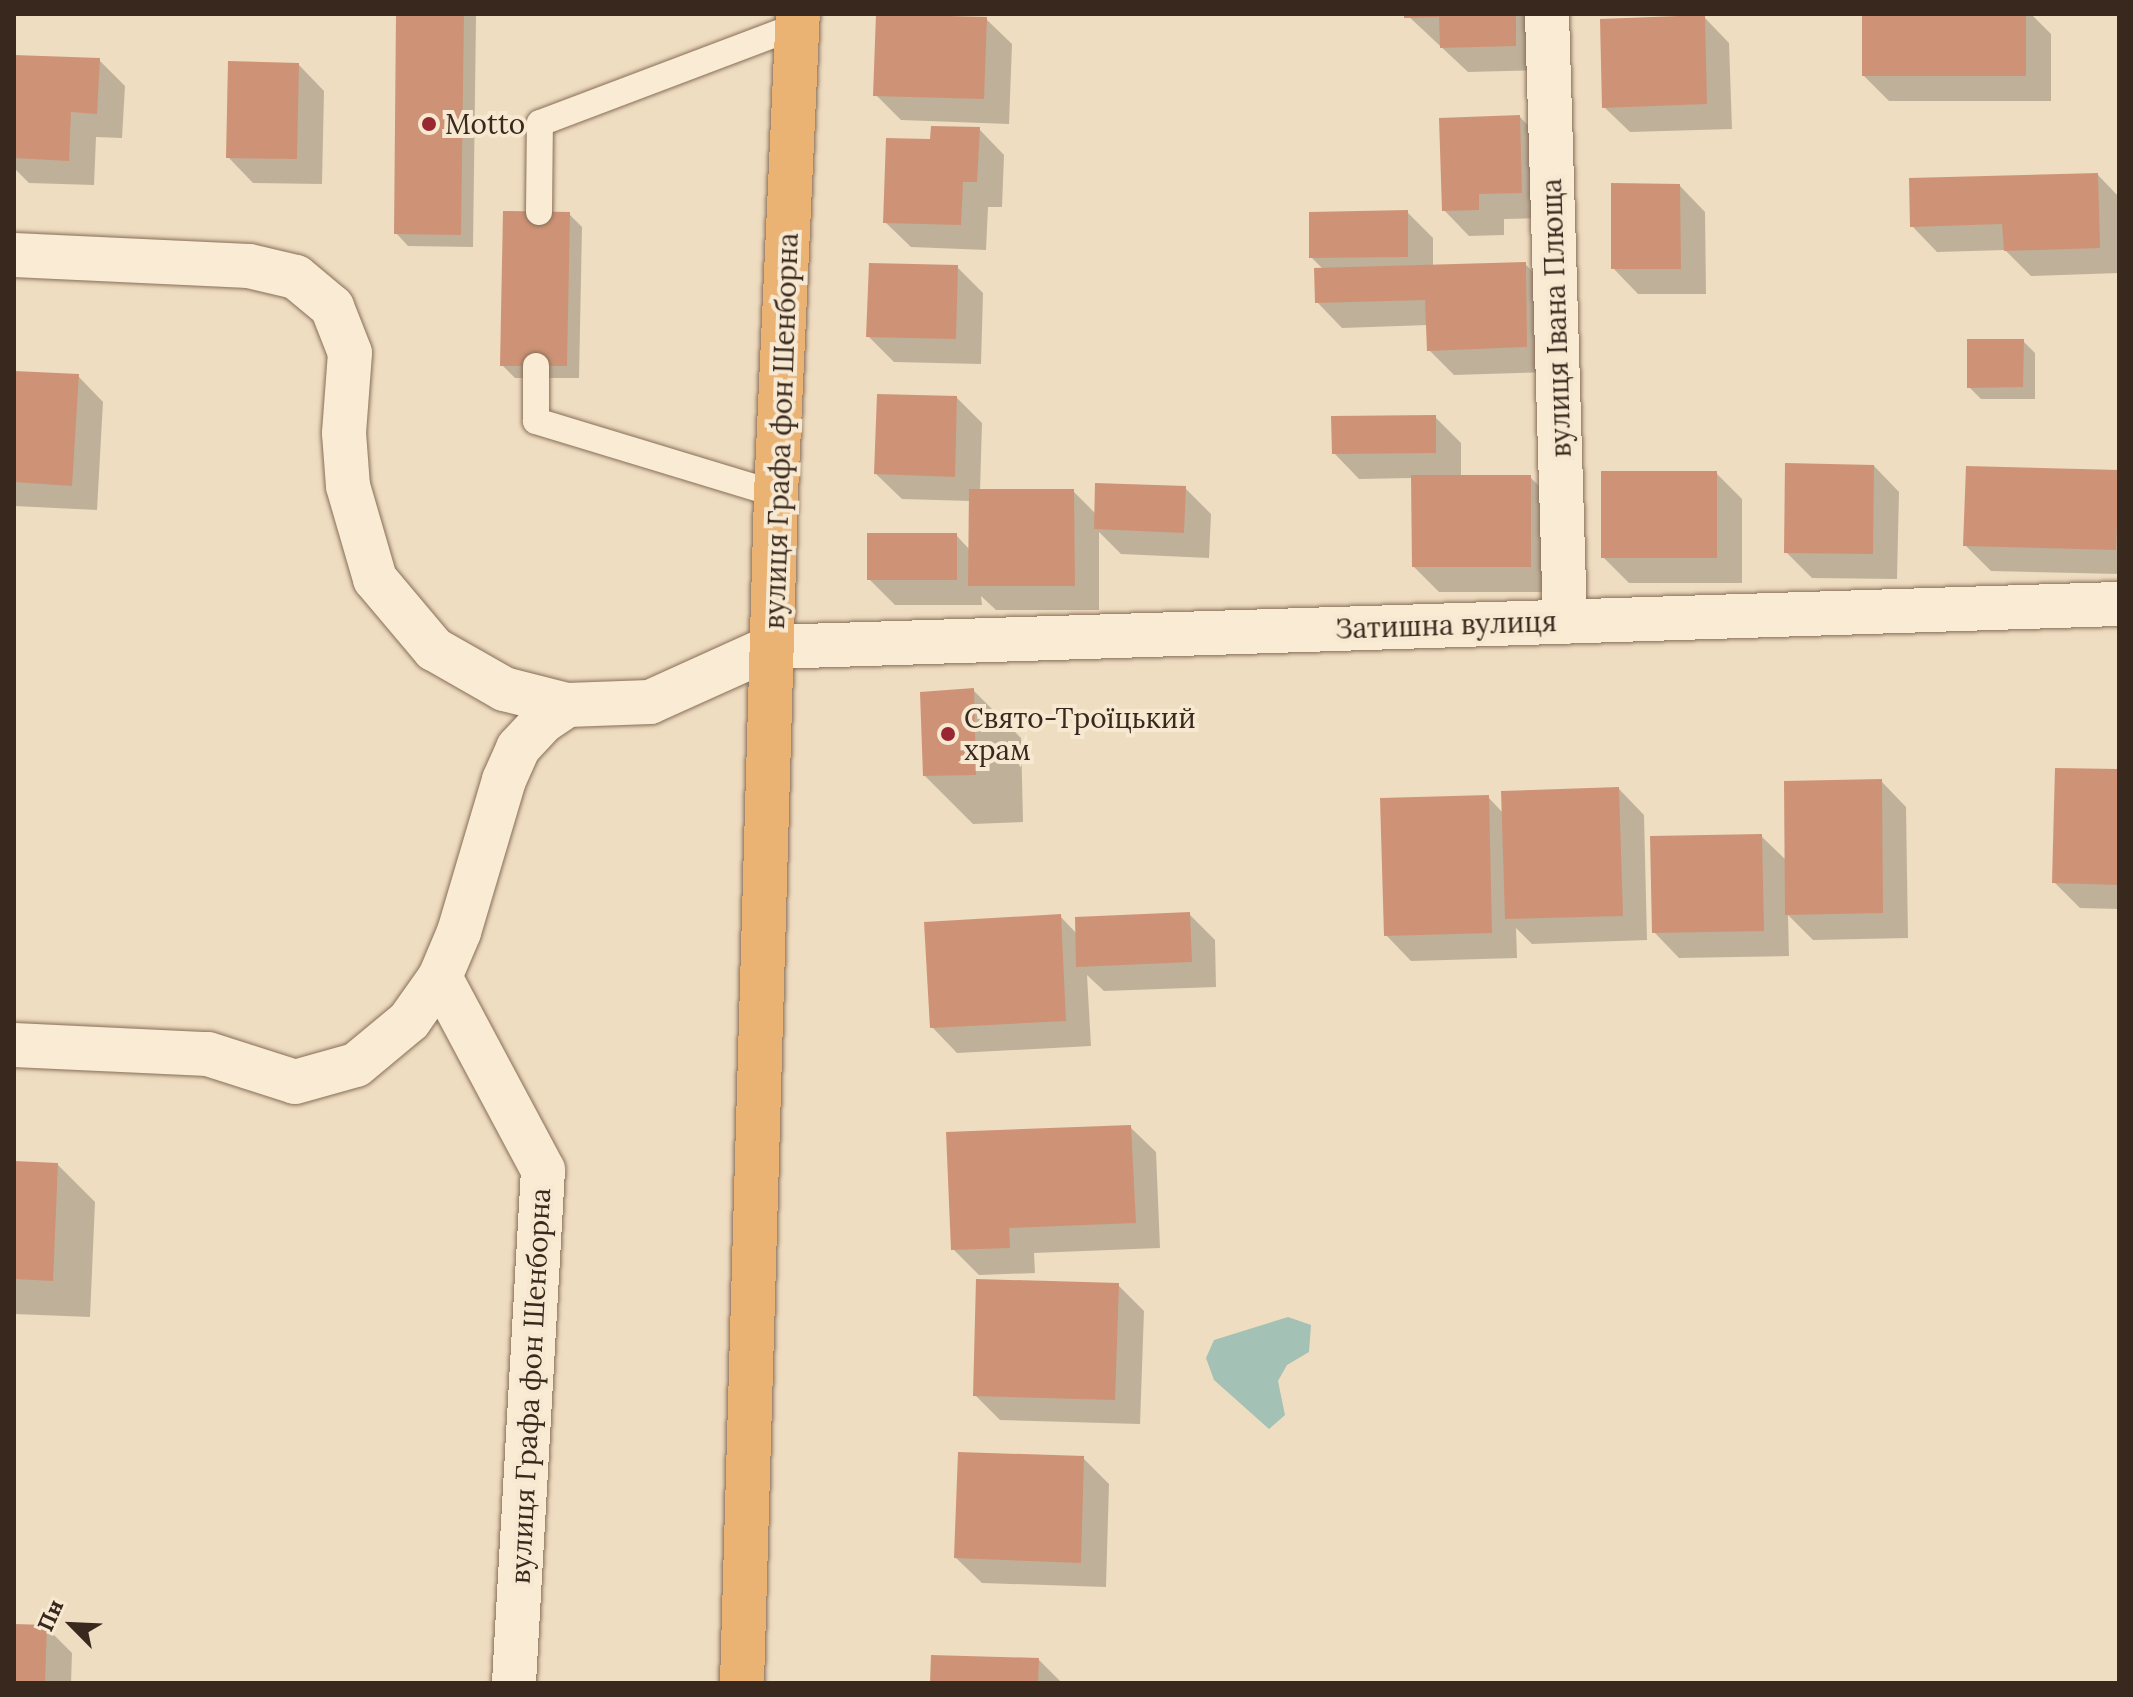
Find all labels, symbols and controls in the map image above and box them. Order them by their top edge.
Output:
place label: Motto [445,107,525,141]
marker: Motto [420,115,438,133]
street label: вулиця Івана Плюща [1534,178,1578,458]
street label: вулиця Графа фон Шенборна [757,232,805,630]
street label: Затишна вулиця [1335,604,1557,646]
place label: Свято-Троїцький храм [964,701,1196,767]
marker: Свято-Троїцький храм [939,725,957,743]
street label: вулиця Графа фон Шенборна [503,1187,557,1585]
north arrow [32,1585,112,1665]
text: Пн [31,1595,69,1635]

